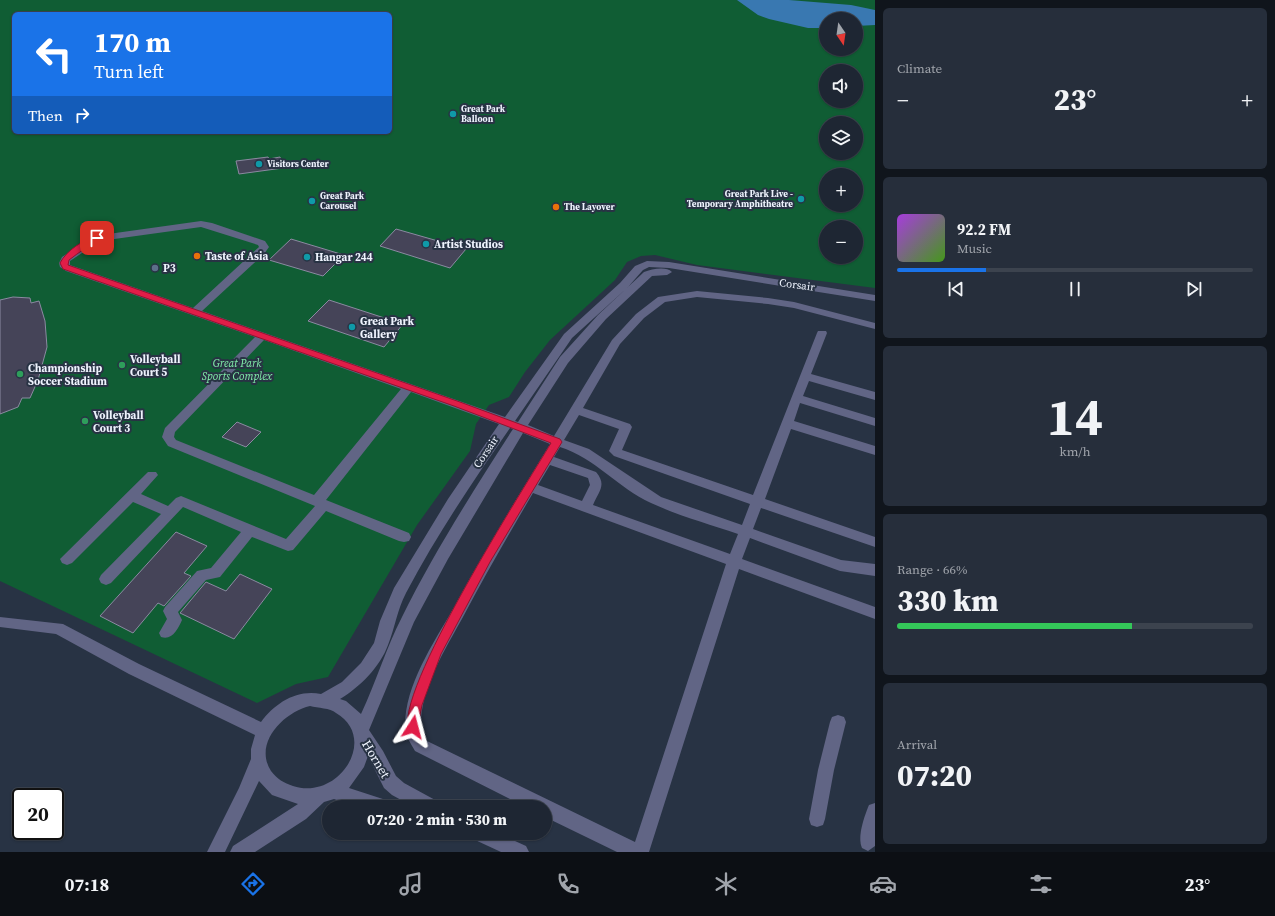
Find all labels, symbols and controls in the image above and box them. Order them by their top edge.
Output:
north arrow [819,12,863,56]
map controls [819,12,863,264]
text: 170 m [94,23,171,61]
icon: left [28,28,80,80]
text: Turn left [94,59,164,84]
text: Climate [897,60,942,77]
button: sound [819,64,863,108]
text: 23° [1054,79,1096,120]
text: − [897,85,909,115]
text: + [1241,85,1253,115]
place label: Great Park Balloon [461,103,506,125]
icon: right [71,104,93,126]
text: Then [28,105,63,126]
marker: Great Park Balloon [448,109,458,119]
button: layers [819,116,863,160]
place label: Visitors Center [267,158,329,170]
marker: Visitors Center [254,159,264,169]
button: + [819,168,863,212]
place label: Great Park Live - Temporary Amphitheatre [687,188,793,210]
place label: Great Park Carousel [320,190,365,212]
marker: Great Park Live - Temporary Amphitheatre [796,194,806,204]
marker: Great Park Carousel [307,196,317,206]
place label: The Layover [564,201,615,213]
marker: The Layover [551,202,561,212]
text: 92.2 FM [957,219,1011,240]
button: − [819,220,863,264]
pin [80,221,114,255]
icon: arrive [86,227,108,249]
place label: Artist Studios [434,237,503,252]
marker: Artist Studios [421,239,431,249]
text: Music [957,240,992,257]
place label: Taste of Asia [205,249,269,264]
place label: Hangar 244 [315,250,373,265]
marker: Taste of Asia [192,251,202,261]
marker: Hangar 244 [302,252,312,262]
place label: P3 [163,261,176,276]
marker: P3 [150,263,160,273]
street label: Corsair [778,275,816,295]
icon: previous [945,278,967,300]
icon: pause [1064,278,1086,300]
icon: next [1183,278,1205,300]
place label: Great Park Gallery [360,314,414,342]
marker: Great Park Gallery [347,322,357,332]
place label: Volleyball Court 5 [130,352,181,380]
park label: Great Park Sports Complex [202,356,273,384]
marker: Volleyball Court 5 [117,360,127,370]
place label: Championship Soccer Stadium [28,361,107,389]
marker: Championship Soccer Stadium [15,369,25,379]
text: 14 [1047,381,1103,452]
place label: Volleyball Court 3 [93,408,144,436]
marker: Volleyball Court 3 [80,416,90,426]
street label: Corsair [470,433,502,471]
text: km/h [1060,443,1090,460]
text: Range · 66% [897,561,968,578]
text: 330 km [897,580,998,621]
position arrow [392,706,434,748]
text: Arrival [897,736,937,753]
street label: Hornet [358,737,394,782]
text: 07:20 [897,755,972,796]
speed limit sign: 20 [12,788,64,840]
text: 07:20 · 2 min · 530 m [367,809,507,830]
icon: directions [239,870,267,898]
icon: music [397,870,425,898]
icon: phone [554,870,582,898]
icon: climate [712,870,740,898]
icon: car [869,870,897,898]
icon: filters [1027,870,1055,898]
text: 07:18 [65,872,109,897]
text: 23° [1185,872,1210,897]

